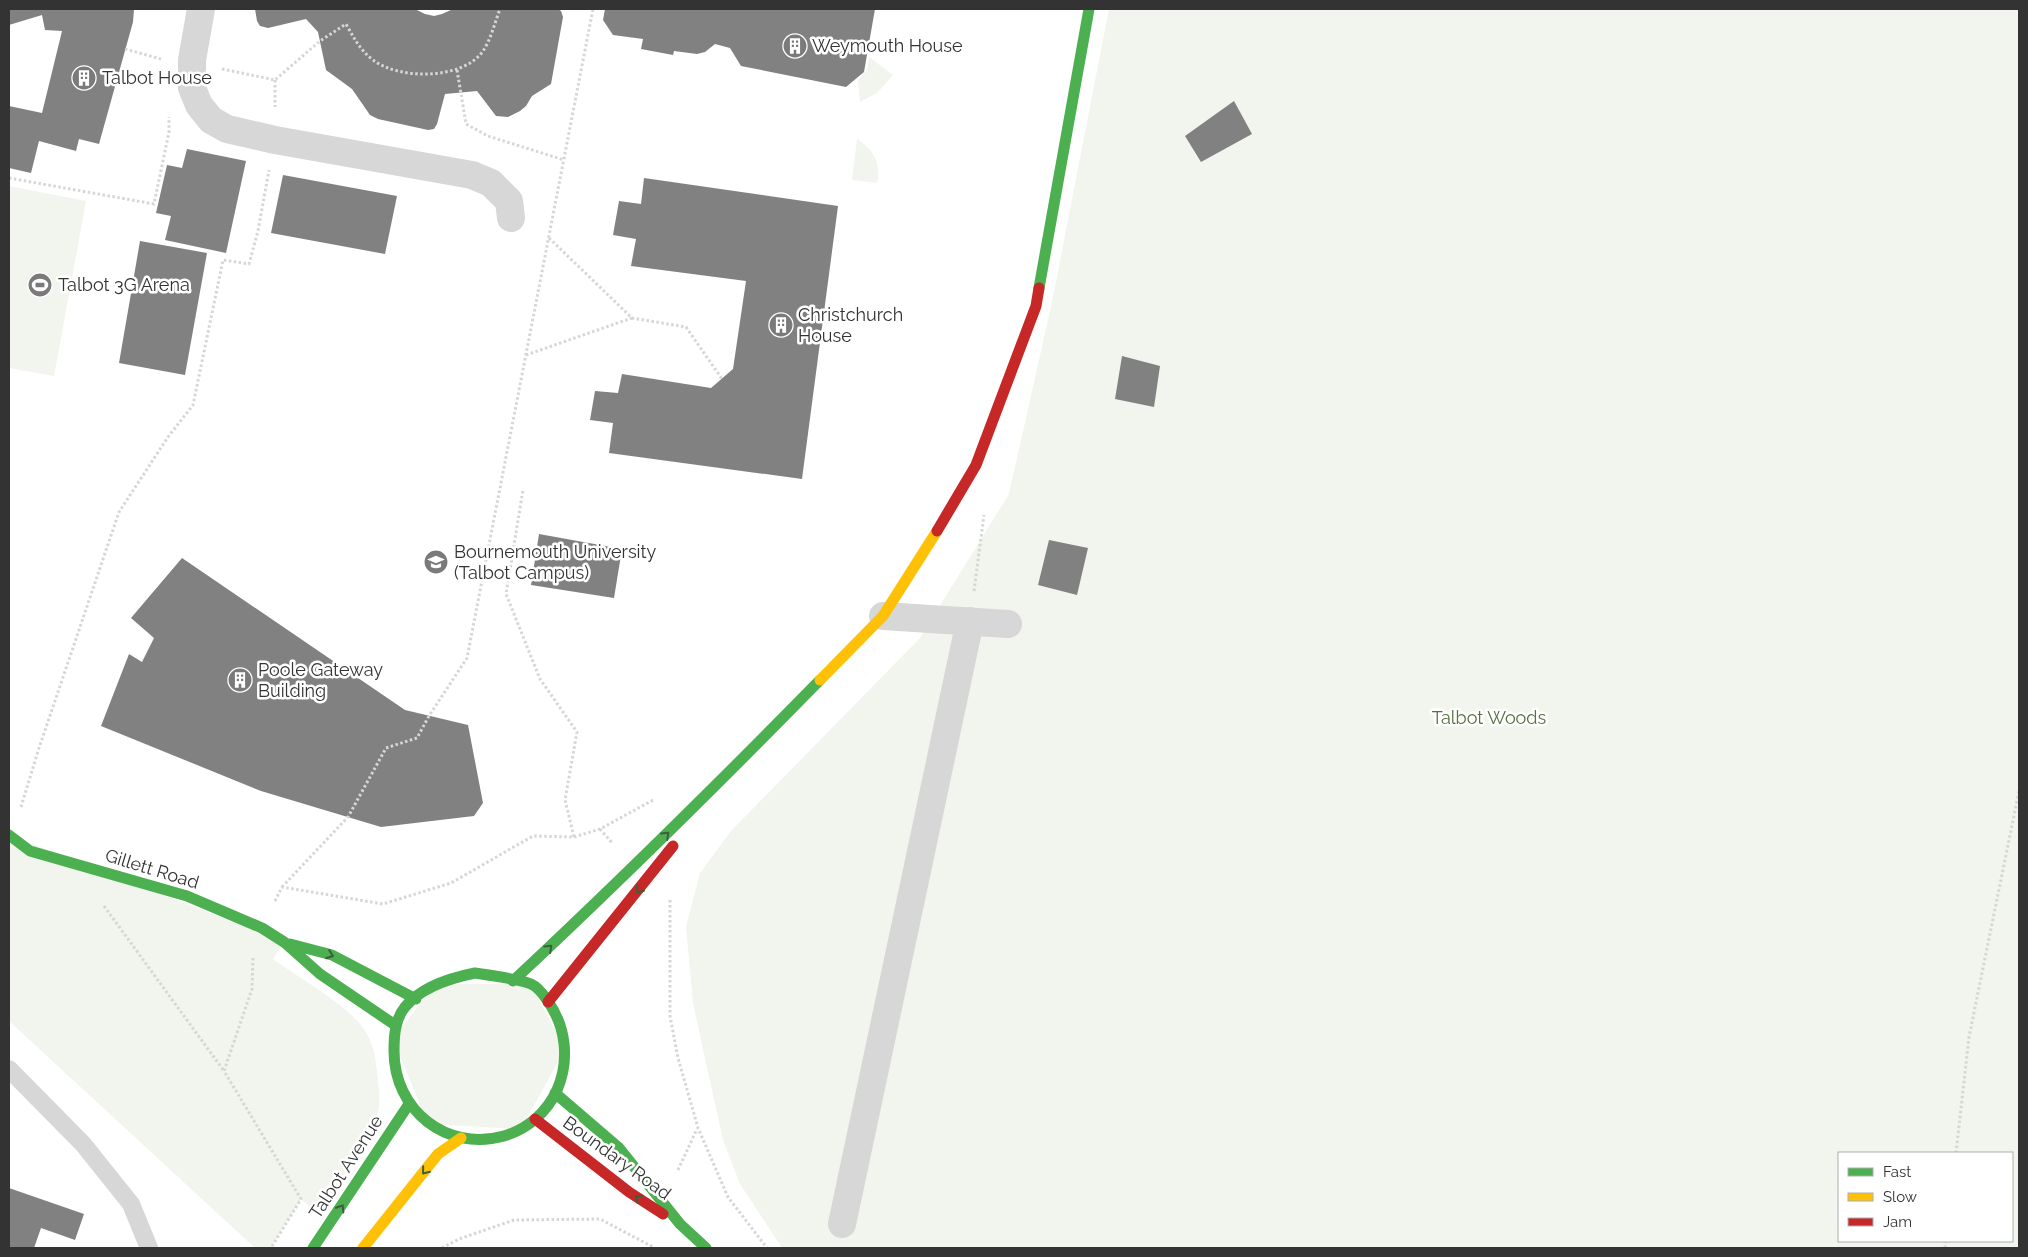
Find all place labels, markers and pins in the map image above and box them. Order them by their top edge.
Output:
building icon: Weymouth House [782,33,808,59]
place label: Weymouth House [812,35,963,56]
building icon: Talbot House [71,65,97,91]
place label: Talbot House [102,67,212,88]
sports icon: Talbot 3G Arena [27,272,53,298]
place label: Talbot 3G Arena [58,274,190,295]
place label: Christchurch House [798,304,903,346]
building icon: Christchurch House [768,312,794,338]
place label: Bournemouth University (Talbot Campus) [454,541,657,583]
school or university icon: Bournemouth University (Talbot Campus) [423,549,449,575]
place label: Poole Gateway Building [258,659,383,701]
building icon: Poole Gateway Building [227,667,253,693]

